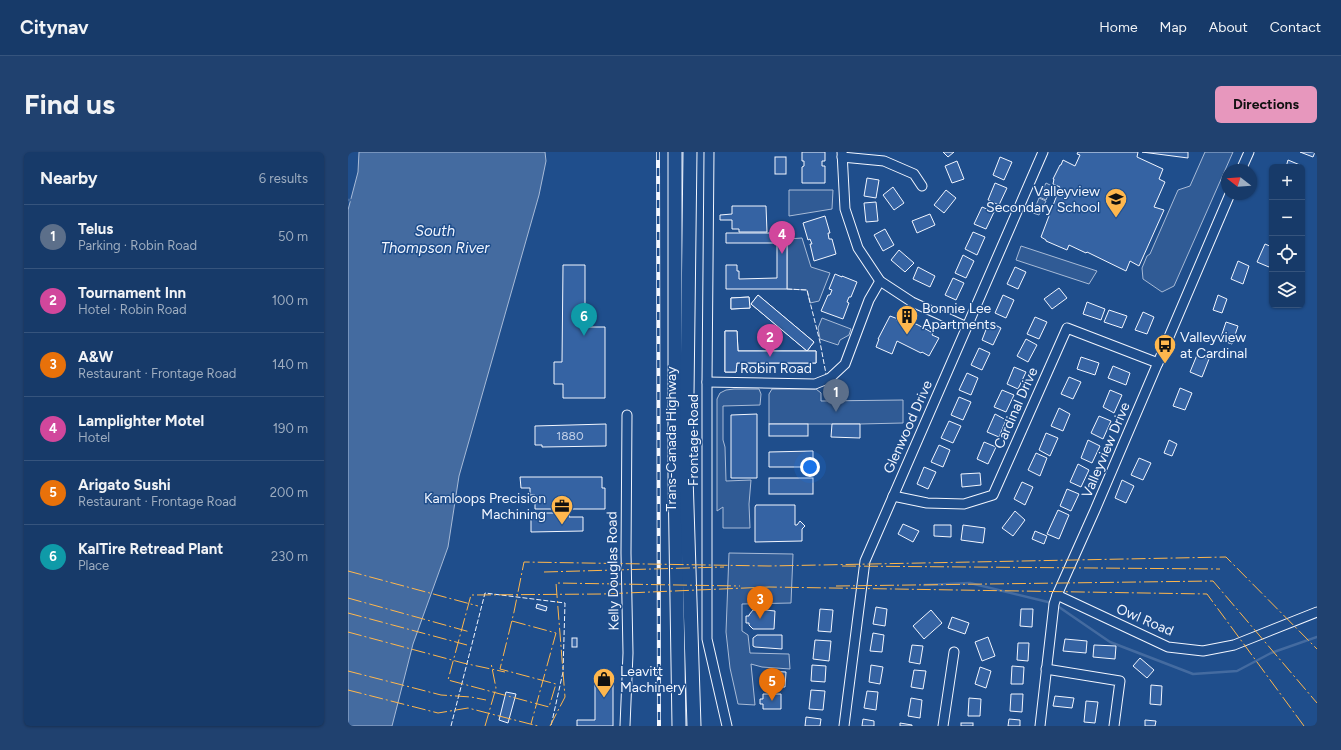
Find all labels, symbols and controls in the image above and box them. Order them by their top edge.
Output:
text: Citynav [20,16,89,39]
text: Home [1099,19,1138,36]
text: Map [1160,19,1187,36]
text: About [1209,19,1248,36]
text: Contact [1270,19,1321,36]
button: Directions [1215,86,1317,123]
text: Find us [24,87,115,121]
north arrow [1221,164,1257,200]
map controls [1269,164,1305,308]
button: + [1269,164,1305,200]
text: Nearby [40,168,98,188]
text: 6 results [259,171,308,186]
place label: Valleyview Secondary School [986,183,1100,216]
school or university icon: Valleyview Secondary School [1103,186,1129,219]
button: − [1269,200,1305,236]
text: Telus [78,220,113,238]
pin: 4 [769,221,795,254]
water label: South Thompson River [381,222,490,257]
text: 1 [50,229,56,244]
text: 50 m [278,229,308,244]
button: locate [1269,236,1305,272]
text: Parking · Robin Road [78,238,197,253]
button: layers [1269,272,1305,308]
text: Tournament Inn [78,284,186,302]
text: 2 [49,293,57,308]
text: 100 m [272,293,308,308]
place label: Bonnie Lee Apartments [922,300,996,333]
text: Hotel · Robin Road [78,302,187,317]
pin: 6 [571,303,597,336]
building icon: Bonnie Lee Apartments [894,303,920,336]
pin: 2 [757,324,783,357]
place label: Valleyview at Cardinal [1180,329,1247,362]
bus stop icon: Valleyview at Cardinal [1152,332,1178,365]
text: A&W [78,348,113,366]
text: 3 [49,357,57,372]
text: 140 m [272,357,308,372]
street label: Robin Road [740,360,812,377]
street label: Cardinal Drive [990,364,1042,451]
text: Restaurant · Frontage Road [78,366,236,381]
street label: Trans-Canada Highway [663,366,680,512]
street label: Glenwood Drive [880,377,936,476]
pin: 1 [823,379,849,412]
street label: Frontage Road [685,394,702,486]
street label: Valleyview Drive [1078,399,1134,500]
text: Lamplighter Motel [78,412,204,430]
text: 4 [49,421,57,436]
text: 190 m [273,421,308,436]
house number: 1880 [556,429,584,443]
text: Hotel [78,430,110,445]
your location [800,457,820,477]
text: Arigato Sushi [78,476,171,494]
text: 5 [49,485,57,500]
text: 200 m [270,485,308,500]
place label: Kamloops Precision Machining [424,490,546,523]
office icon: Kamloops Precision Machining [549,493,575,526]
text: Restaurant · Frontage Road [78,494,236,509]
street label: Kelly Douglas Road [603,511,623,631]
text: KalTire Retread Plant [78,540,223,558]
text: 6 [49,549,57,564]
text: 230 m [271,549,308,564]
text: Place [78,558,109,573]
pin: 3 [747,586,773,619]
street label: Owl Road [1114,600,1176,640]
place label: Leavitt Machinery [620,663,686,696]
shop icon: Leavitt Machinery [591,666,617,699]
pin: 5 [759,668,785,701]

